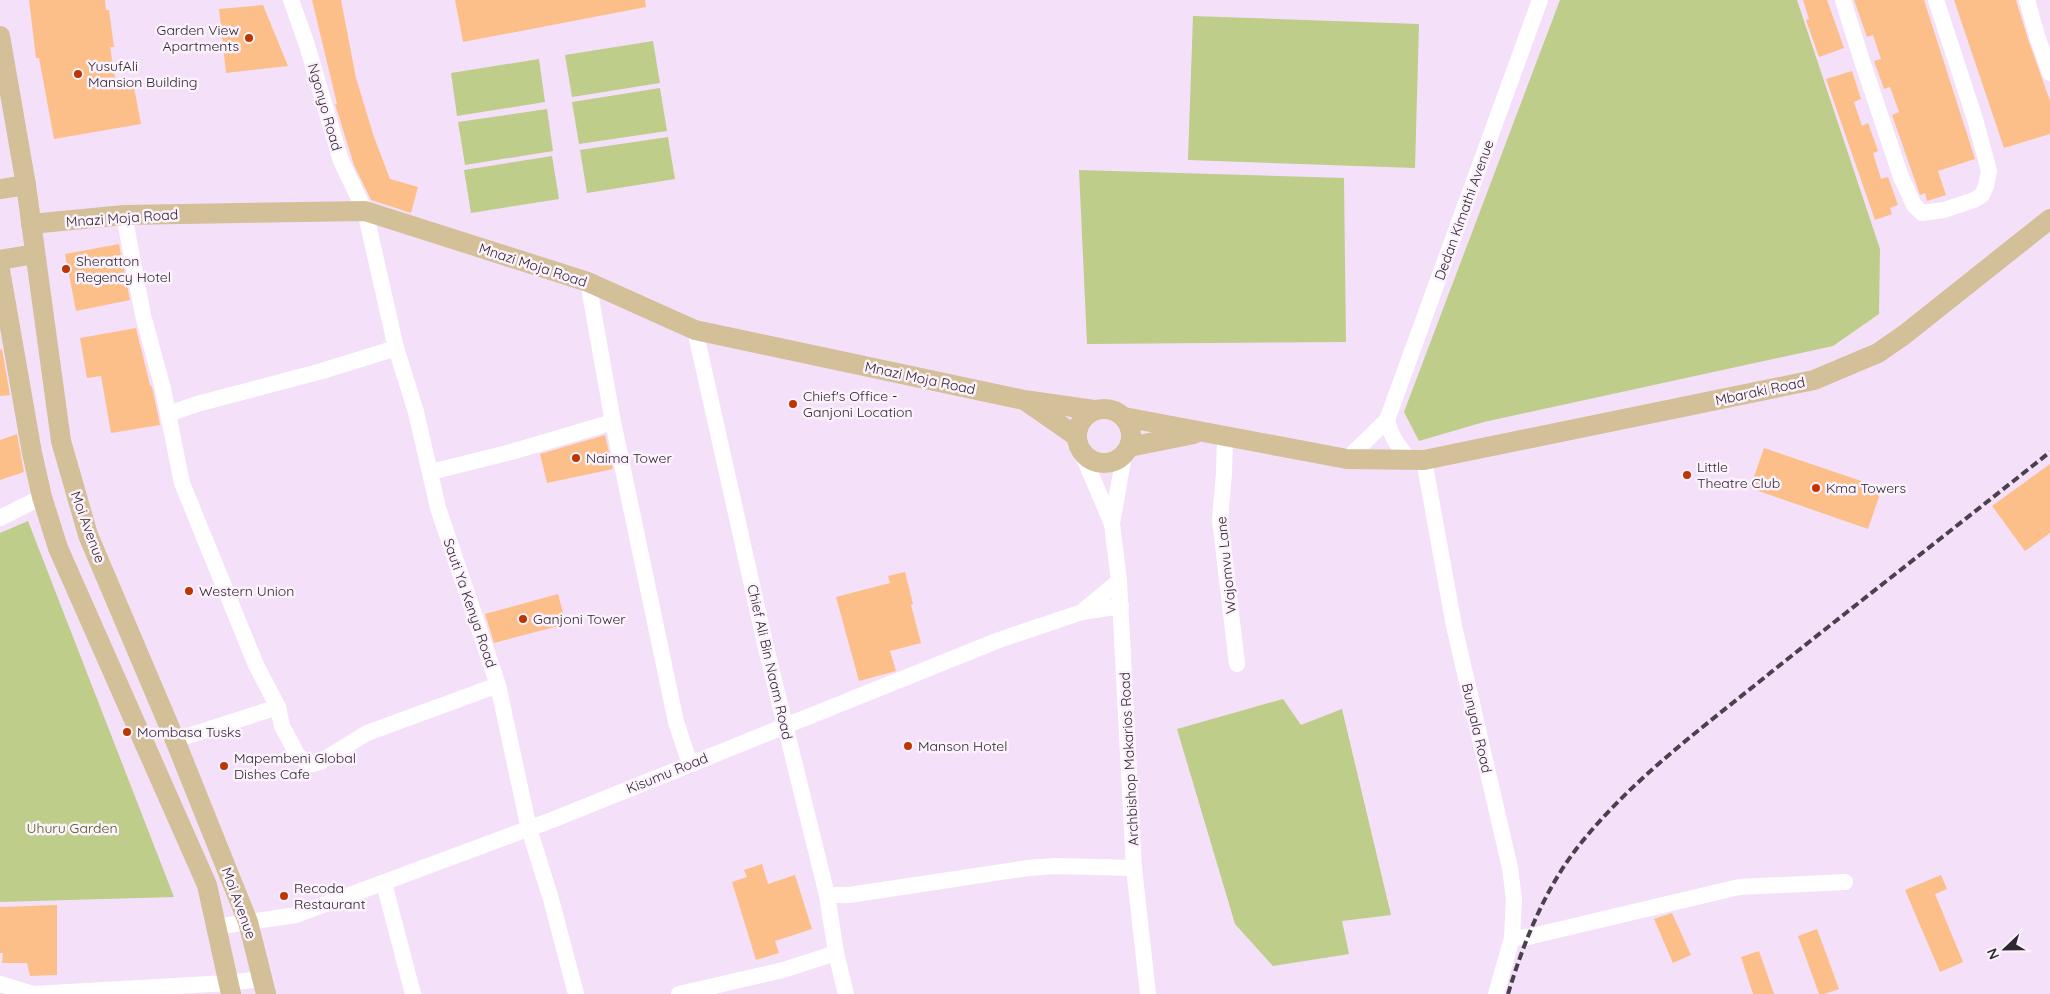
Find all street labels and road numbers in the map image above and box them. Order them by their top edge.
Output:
street label: Ngonyo Road [304,61,346,153]
street label: Dedan Kimathi Avenue [1430,137,1498,283]
street label: Mnazi Moja Road [65,205,179,231]
street label: Mnazi Moja Road [477,239,589,291]
street label: Mnazi Moja Road [863,357,977,399]
street label: Mbaraki Road [1713,373,1807,409]
street label: Moi Avenue [67,489,109,565]
street label: Wajomvu Lane [1212,515,1240,615]
street label: Sauti Ya Kenya Road [439,536,501,670]
street label: Chief Ali Bin Naam Road [743,583,797,741]
street label: Archbishop Makarios Road [1115,672,1143,846]
street label: Bunyala Road [1458,681,1496,775]
street label: Kisumu Road [624,748,710,798]
street label: Moi Avenue [218,865,260,941]

